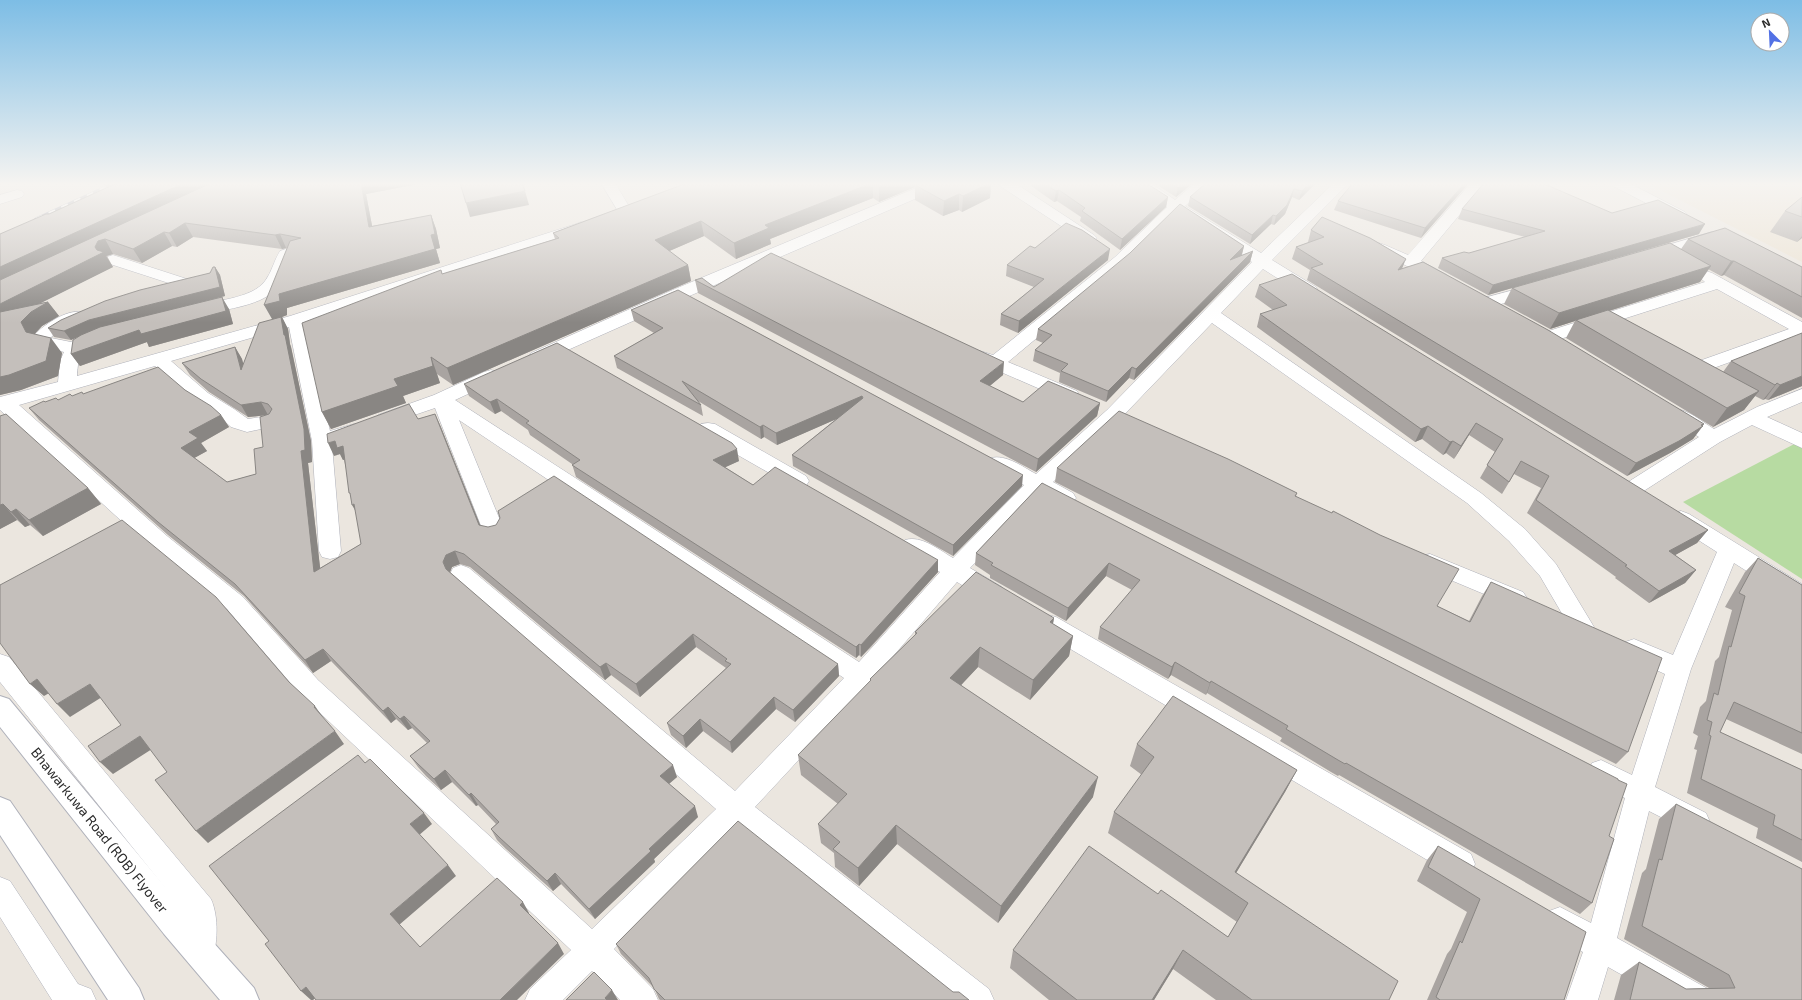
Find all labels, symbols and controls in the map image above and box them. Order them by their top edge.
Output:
north arrow [1750,12,1790,52]
text: N [1759,15,1772,30]
street label: Bhawarkuwa Road (ROB) Flyover [28,744,172,917]

